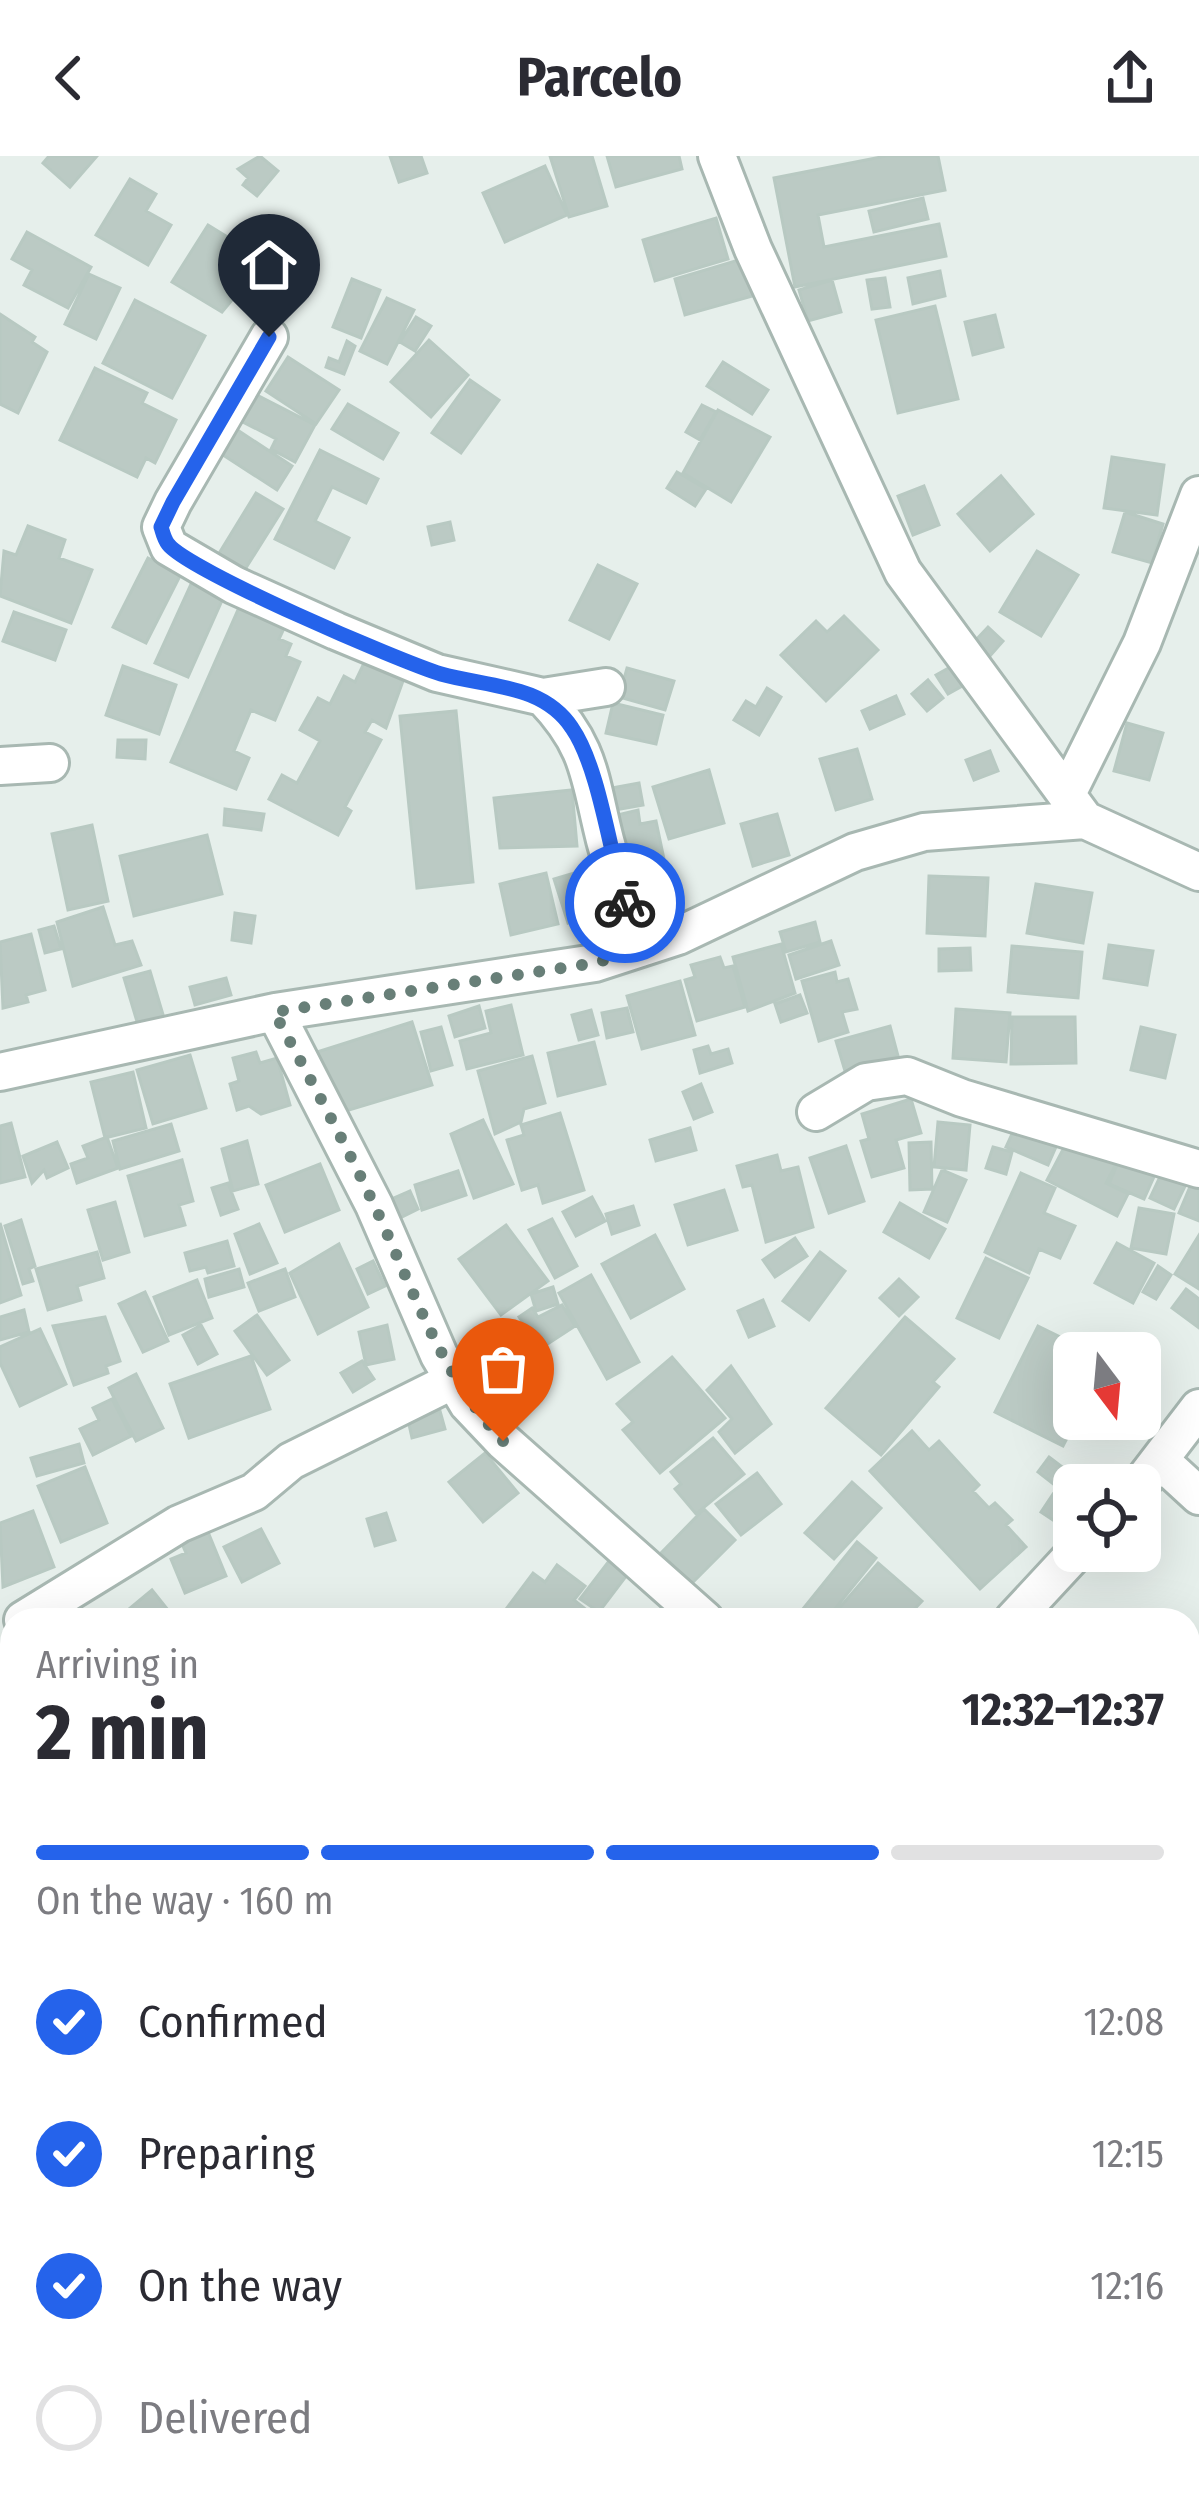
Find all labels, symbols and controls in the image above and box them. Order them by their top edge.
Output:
icon: back [36,45,102,111]
icon: share [1097,45,1163,111]
text: Parcelo [517,46,682,110]
pin [218,214,320,337]
icon: home [236,232,302,298]
courier [565,843,685,963]
icon: bike [592,870,658,936]
pin [452,1318,554,1441]
north arrow [1053,1332,1161,1440]
map controls [1053,1332,1161,1572]
icon: bag [470,1336,536,1402]
button: locate [1053,1464,1161,1572]
text: Arriving in [36,1642,199,1688]
text: 12:32–12:37 [962,1683,1164,1737]
text: 2 min [36,1686,209,1780]
text: On the way · 160 m [36,1878,334,1924]
icon: check [36,1989,102,2055]
text: Confirmed [138,1995,328,2049]
text: 12:08 [1084,1999,1164,2045]
icon: check [36,2121,102,2187]
text: Preparing [138,2127,315,2181]
text: 12:15 [1092,2131,1164,2177]
icon: check [36,2253,102,2319]
text: On the way [138,2259,342,2313]
text: 12:16 [1090,2263,1164,2309]
text: Delivered [138,2391,312,2445]

